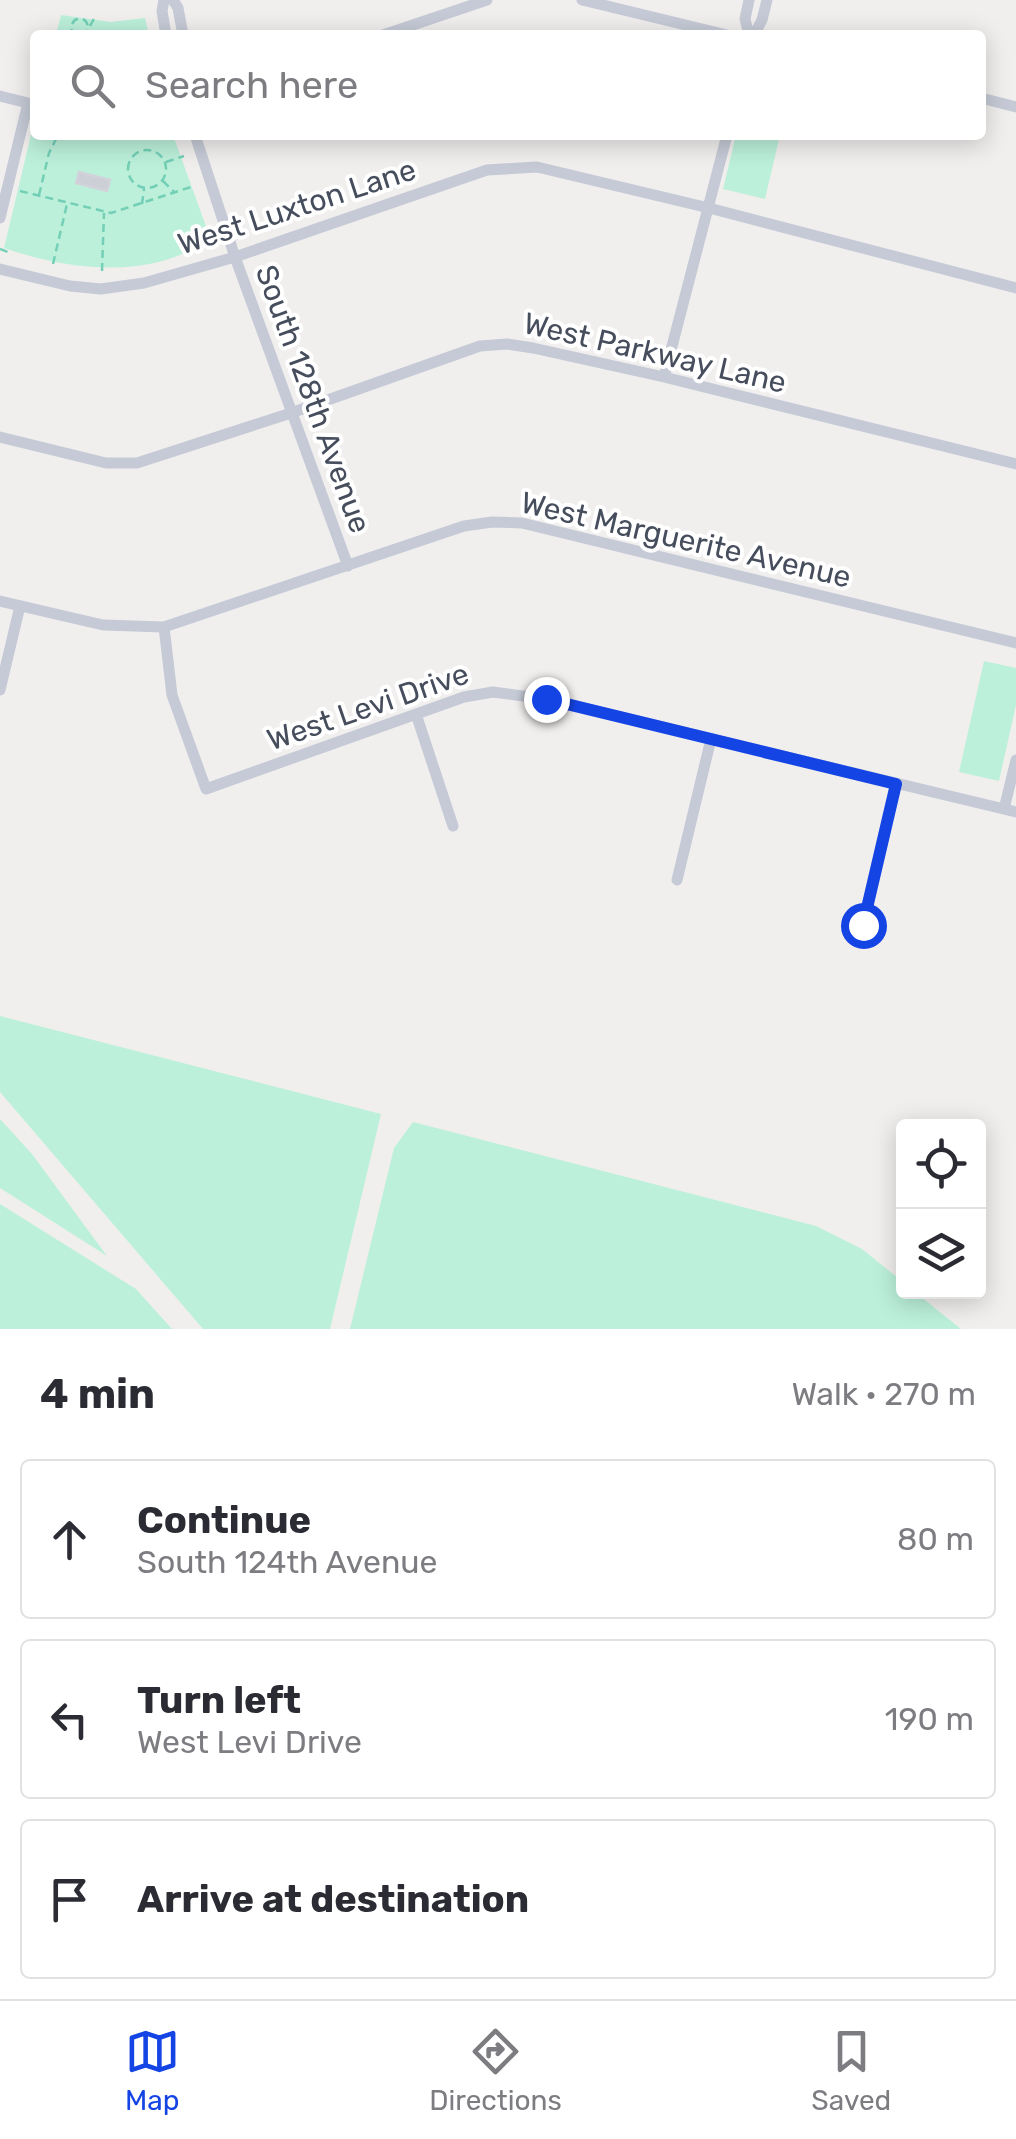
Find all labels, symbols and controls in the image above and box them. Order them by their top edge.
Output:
search box [30,30,986,140]
icon: search [65,58,120,113]
text: Search here [145,62,358,108]
street label: West Luxton Lane [173,152,421,262]
street label: South 128th Avenue [248,260,378,538]
street label: West Parkway Lane [520,305,790,401]
street label: West Marguerite Avenue [517,484,855,596]
street label: West Levi Drive [262,656,474,758]
route end [524,677,570,723]
route start [841,903,887,949]
map controls [896,1119,986,1299]
button: locate [896,1119,986,1209]
button: layers [896,1209,986,1299]
text: 4 min [40,1369,155,1419]
text: Walk · 270 m [791,1375,976,1413]
text: Continue [137,1497,311,1543]
icon: ahead [42,1512,97,1567]
text: 80 m [897,1520,974,1558]
text: South 124th Avenue [137,1543,438,1581]
text: Turn left [137,1677,301,1723]
icon: left [42,1692,97,1747]
text: 190 m [885,1700,974,1738]
text: West Levi Drive [137,1723,362,1761]
icon: arrive [42,1872,97,1927]
text: Arrive at destination [137,1876,529,1922]
tab: Map [125,2024,180,2117]
tab: Directions [429,2024,562,2117]
tab: Saved [811,2024,891,2117]

